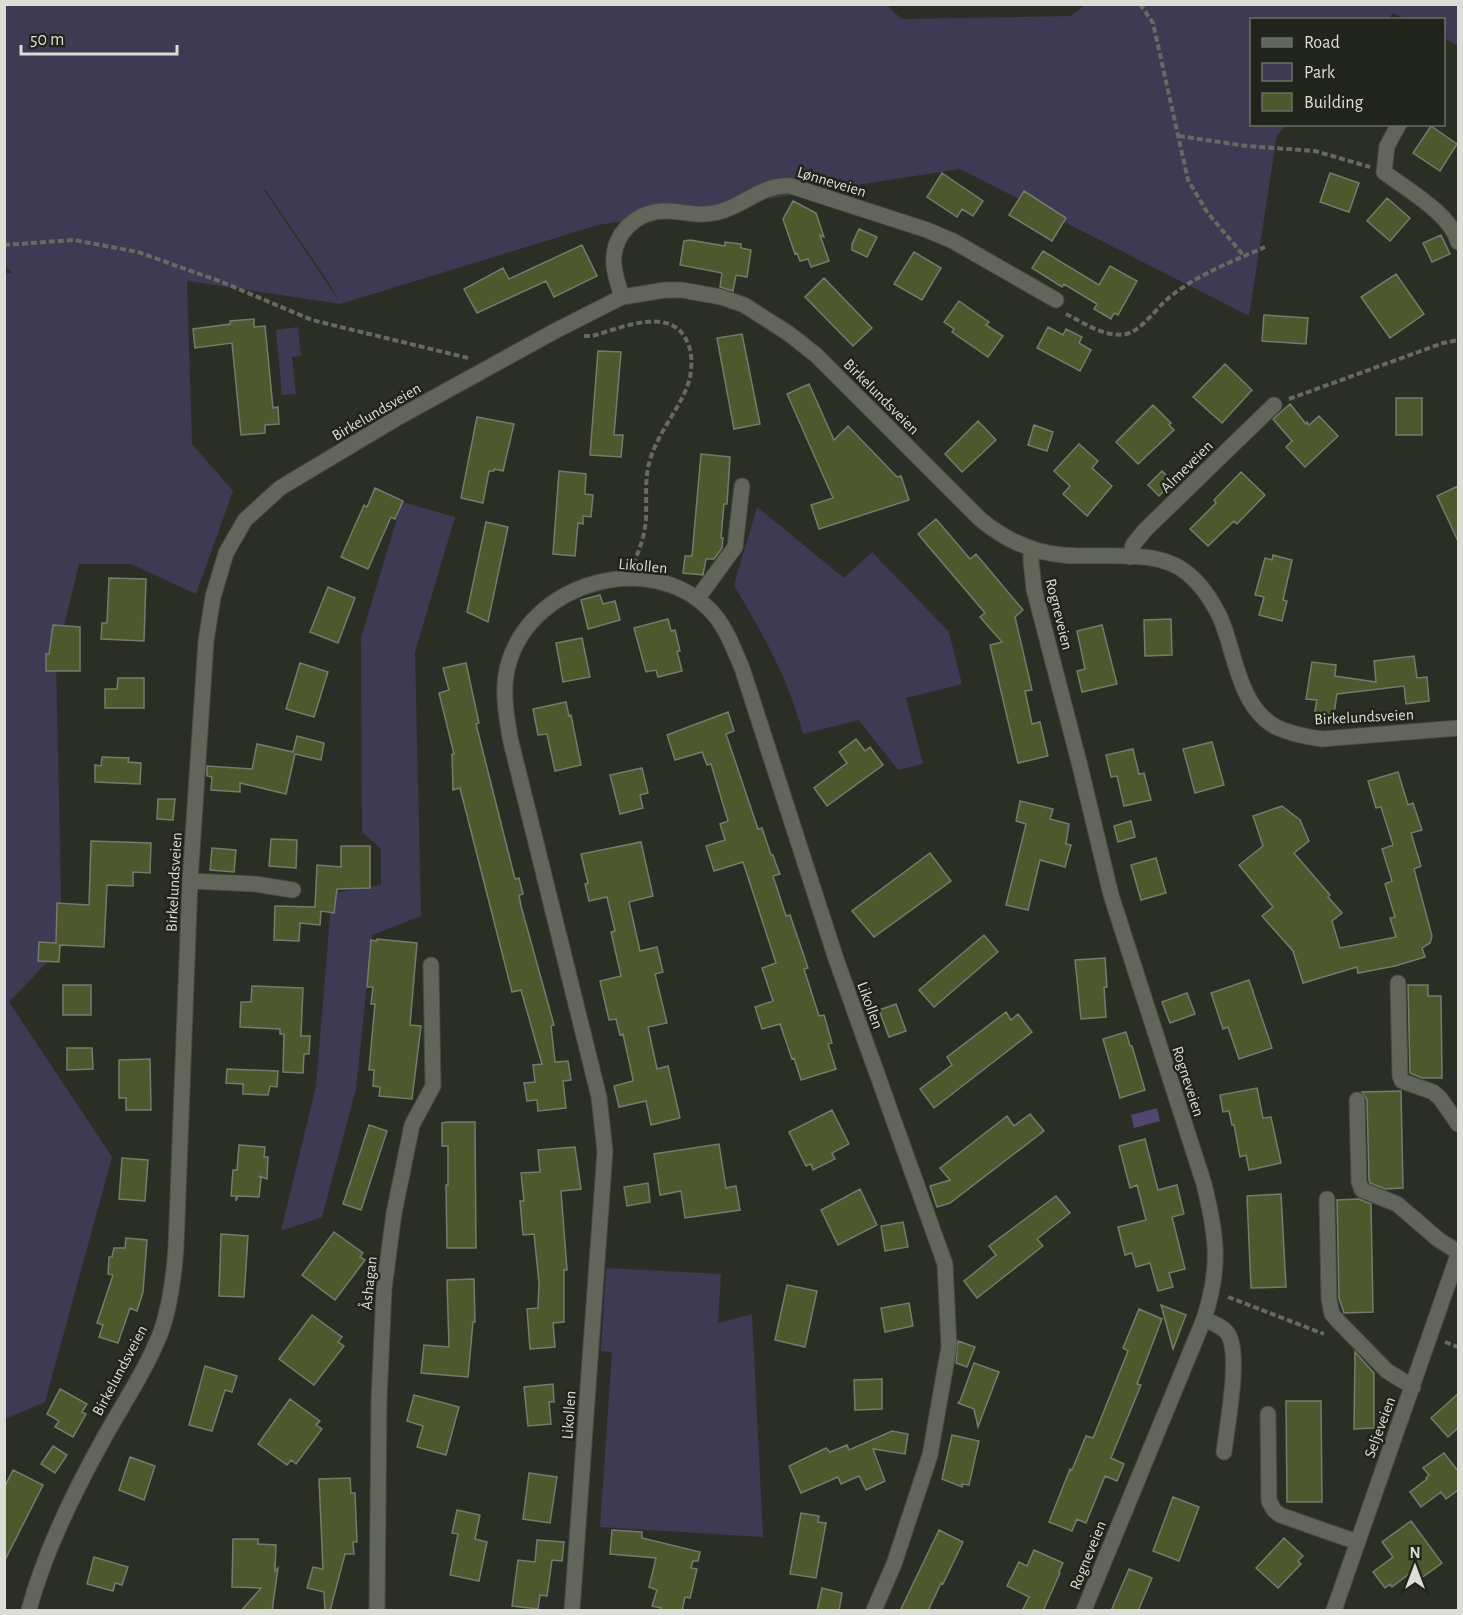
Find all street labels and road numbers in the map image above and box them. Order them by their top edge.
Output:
street label: Lønneveien [795,164,868,200]
street label: Birkelundsveien [840,356,922,438]
street label: Birkelundsveien [329,380,424,444]
street label: Almeveien [1157,437,1216,496]
street label: Likollen [618,556,668,576]
street label: Rogneveien [1042,577,1076,652]
street label: Birkelundsveien [1314,706,1414,728]
street label: Birkelundsveien [163,832,185,932]
street label: Likollen [854,980,886,1031]
street label: Rogneveien [1169,1044,1207,1119]
street label: Åshagan [356,1255,380,1311]
street label: Birkelundsveien [89,1323,150,1418]
street label: Likollen [559,1390,579,1440]
street label: Seljeveien [1362,1395,1399,1460]
street label: Rogneveien [1067,1519,1109,1592]

